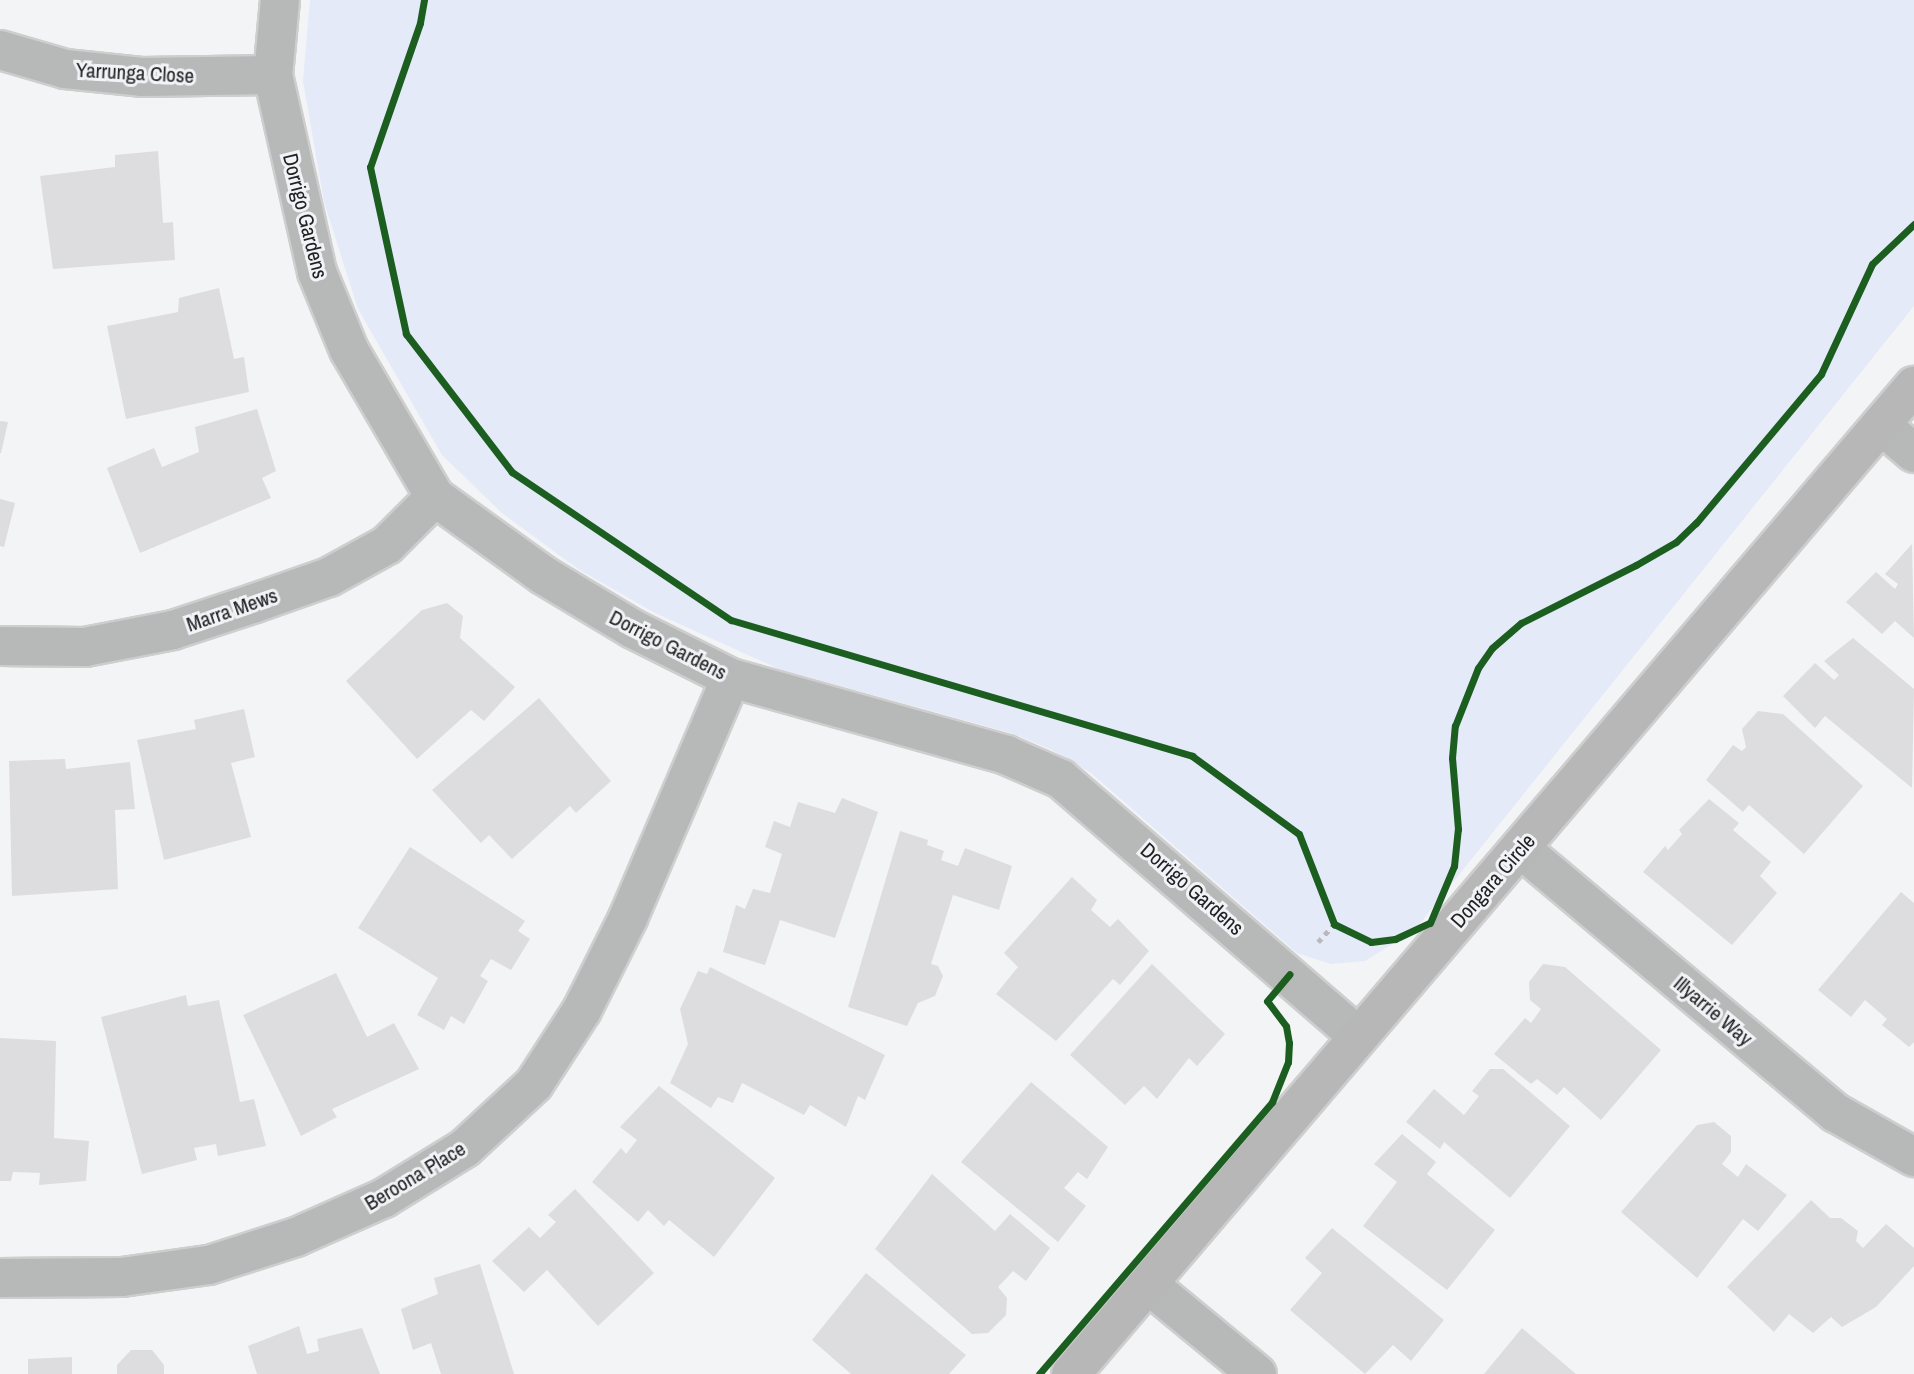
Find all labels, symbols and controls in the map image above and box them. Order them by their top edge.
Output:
street label: Yarrunga Close [75,57,195,89]
street label: Dorrigo Gardens [277,151,333,281]
street label: Marra Mews [183,583,281,637]
street label: Dorrigo Gardens [605,605,731,685]
street label: Dongara Circle [1446,829,1540,933]
street label: Dorrigo Gardens [1135,837,1249,941]
street label: Illyarrie Way [1668,971,1758,1051]
street label: Beroona Place [360,1136,470,1216]

